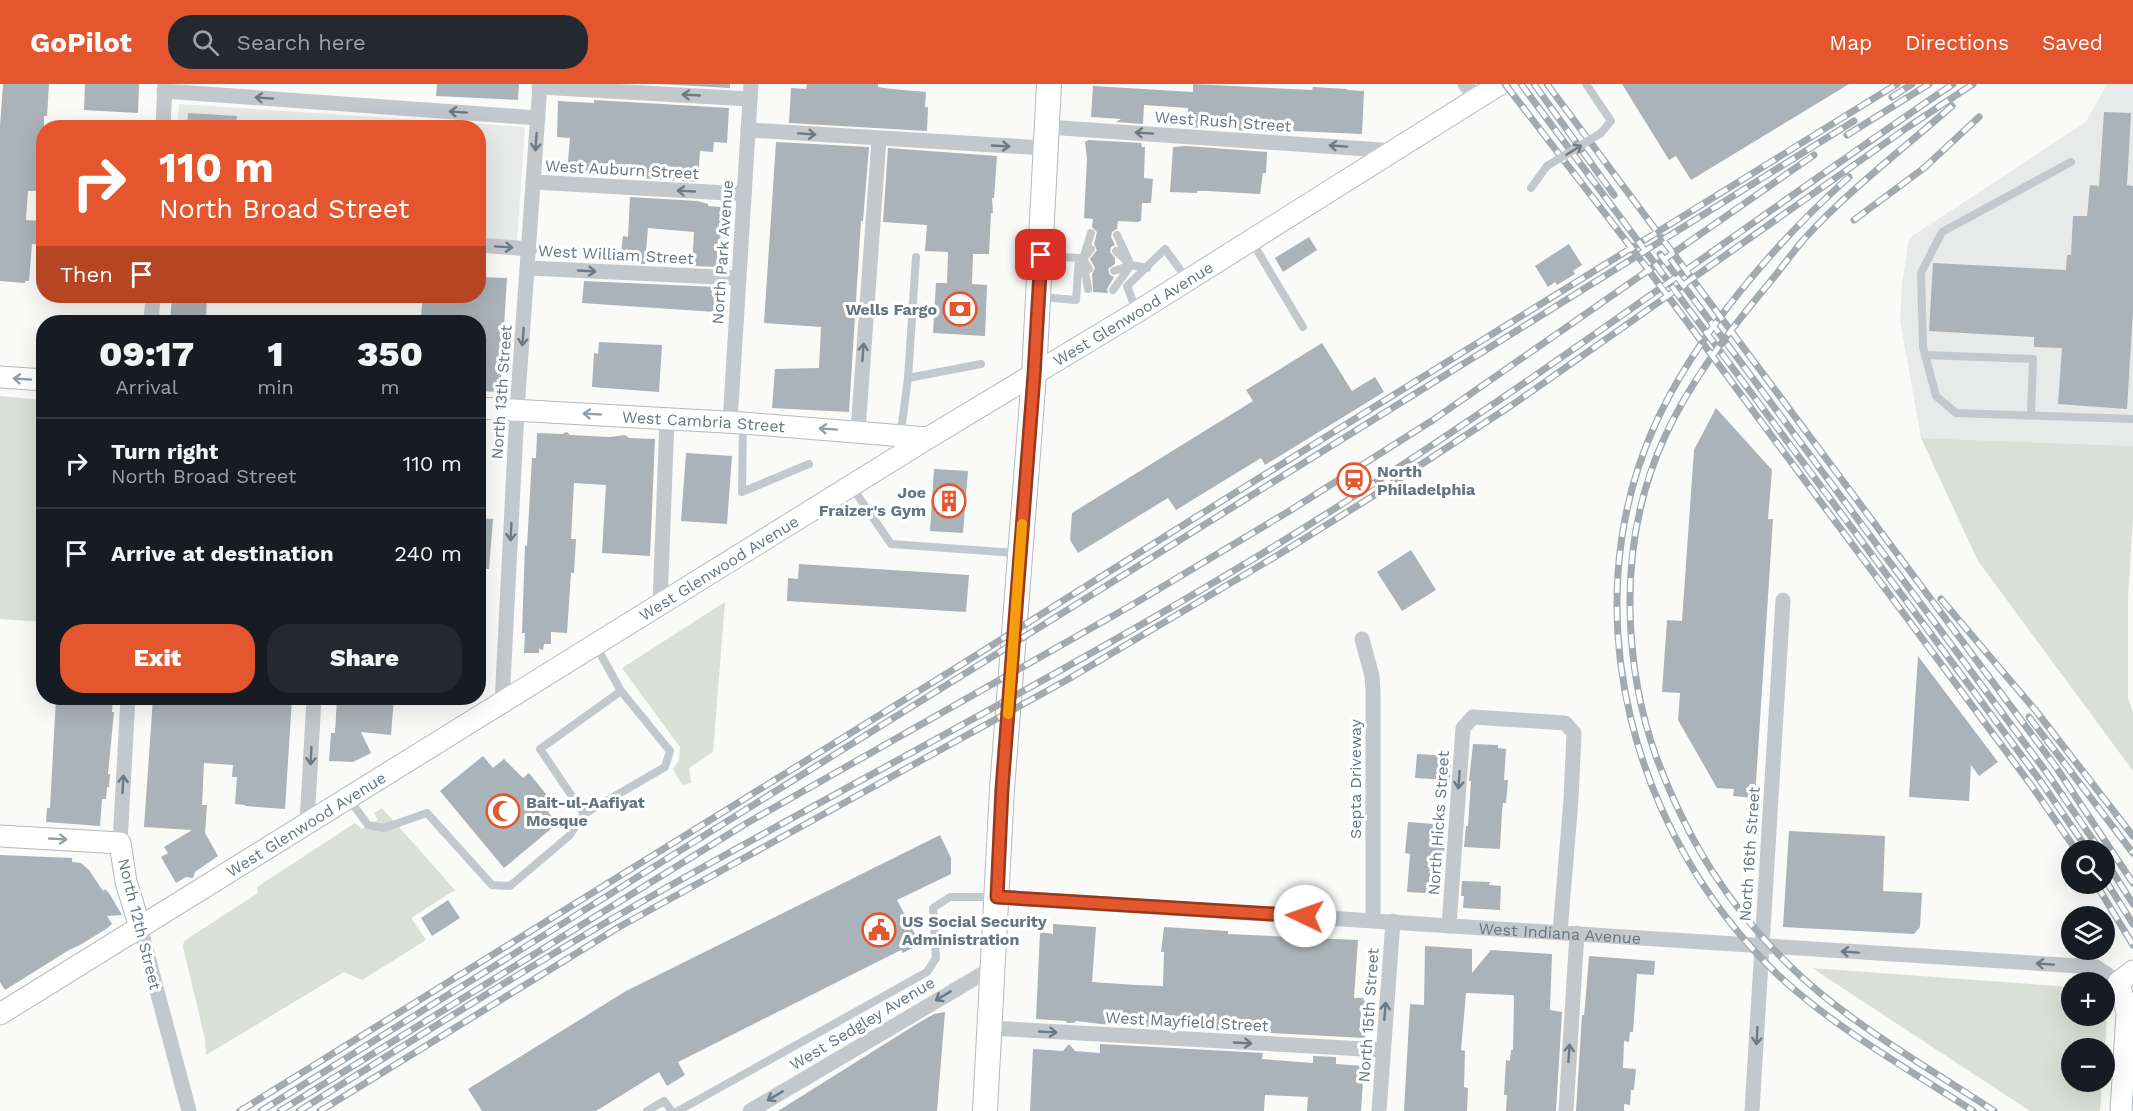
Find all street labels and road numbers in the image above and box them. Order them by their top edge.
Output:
street label: West Rush Street [1154,107,1292,136]
street label: West Auburn Street [544,156,700,183]
street label: North Park Avenue [708,179,737,325]
street label: West William Street [538,241,695,268]
street label: West Glenwood Avenue [1050,258,1217,370]
street label: North 13th Street [487,324,516,460]
street label: West Cambria Street [622,407,786,436]
street label: West Glenwood Avenue [636,512,802,625]
street label: Septa Driveway [1346,718,1365,839]
street label: North Hicks Street [1424,750,1453,896]
street label: West Glenwood Avenue [223,768,389,881]
street label: North 16th Street [1735,786,1764,922]
street label: North 12th Street [114,856,165,992]
street label: West Indiana Avenue [1478,919,1642,948]
street label: North 15th Street [1354,947,1383,1083]
street label: West Sedgley Avenue [786,973,938,1074]
street label: West Mayfield Street [1105,1008,1269,1035]

